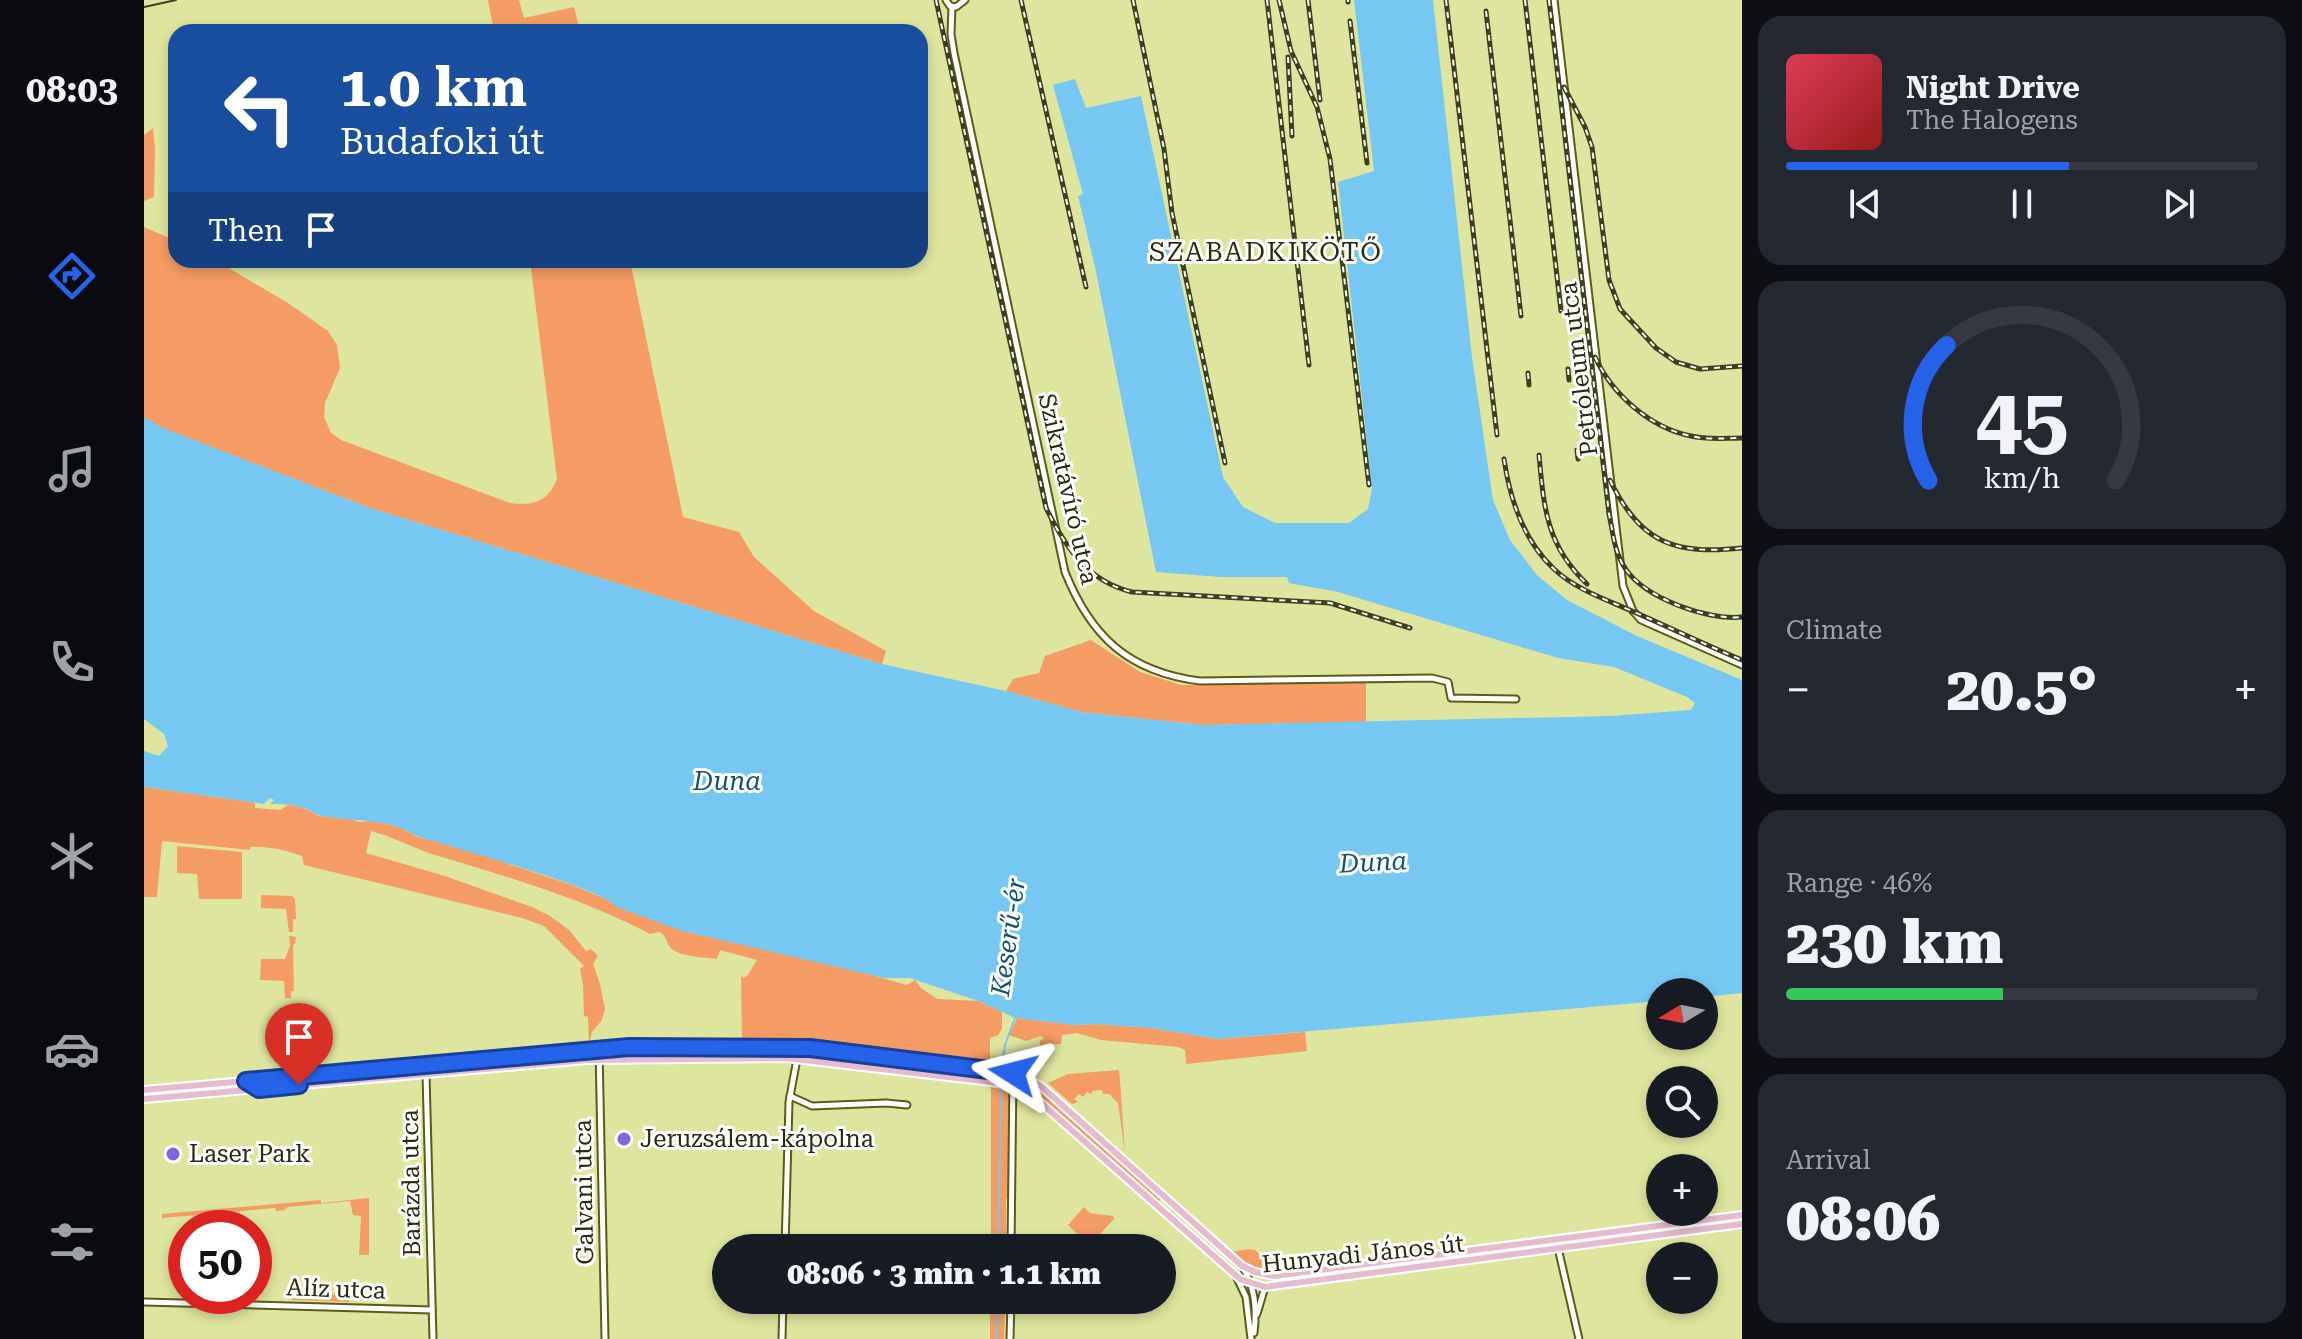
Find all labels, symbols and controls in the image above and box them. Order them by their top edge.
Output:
text: 1.0 km [340,54,527,120]
icon: left [208,56,312,160]
text: 08:03 [26,69,118,111]
text: Night Drive [1906,70,2080,105]
text: The Halogens [1906,105,2078,135]
text: Budafoki út [340,121,544,163]
icon: previous [1843,182,1887,226]
icon: pause [2000,182,2044,226]
icon: next [2157,182,2201,226]
icon: arrive [299,208,343,252]
text: Then [208,213,283,248]
district label: SZABADKIKÖTŐ [1149,236,1383,267]
icon: directions [44,248,100,304]
street label: Petróleum utca [1554,280,1604,458]
text: 45 [1975,369,2069,466]
street label: Szikratávíró utca [1032,391,1104,587]
icon: music [44,441,100,497]
text: km/h [1984,461,2060,495]
text: Climate [1786,615,1882,645]
icon: phone [44,634,100,690]
text: 20.5° [1947,654,2097,725]
text: − [1786,664,1811,716]
text: + [2233,664,2258,716]
water label: Duna [692,766,761,796]
icon: climate [44,828,100,884]
water label: Duna [1337,845,1408,879]
text: Range · 46% [1786,868,1932,898]
water label: Keserű-ér [985,876,1031,999]
text: 230 km [1786,907,2003,978]
north arrow [1646,978,1718,1050]
map controls [1646,978,1718,1314]
pin [265,1003,333,1085]
icon: arrive [277,1015,321,1059]
icon: car [44,1021,100,1077]
position arrow [971,1031,1055,1115]
button: search [1646,1066,1718,1138]
street label: Barázda utca [396,1109,426,1257]
street label: Galvani utca [569,1119,599,1265]
place label: Jeruzsálem-kápolna [640,1125,874,1153]
marker: Jeruzsálem-kápolna [615,1130,633,1148]
place label: Laser Park [189,1140,310,1168]
marker: Laser Park [164,1145,182,1163]
text: Arrival [1786,1145,1871,1175]
button: + [1646,1154,1718,1226]
text: 08:06 [1786,1184,1940,1255]
speed limit sign: 50 [168,1210,272,1314]
icon: filters [44,1214,100,1270]
street label: Hunyadi János út [1260,1229,1466,1279]
button: − [1646,1242,1718,1314]
text: 08:06 · 3 min · 1.1 km [787,1256,1101,1291]
street label: Alíz utca [286,1273,386,1305]

